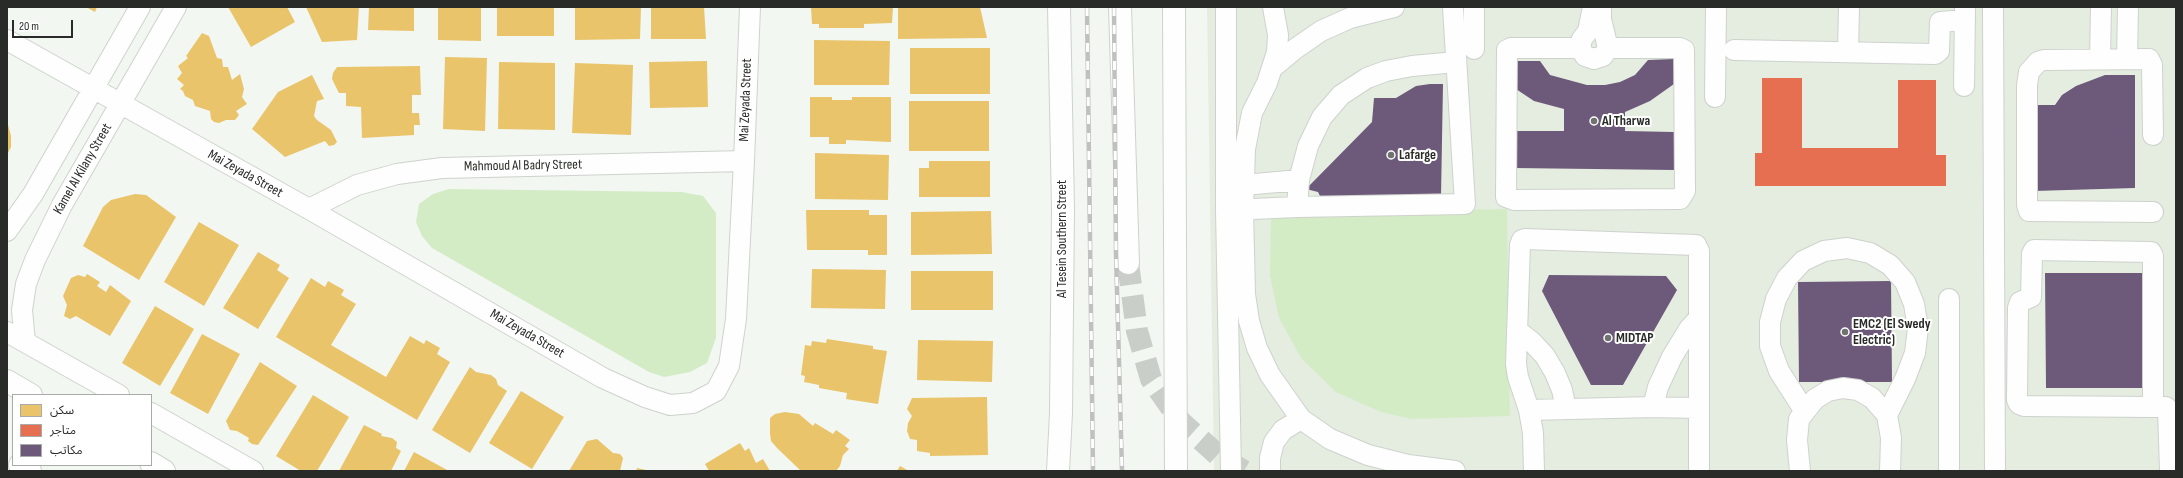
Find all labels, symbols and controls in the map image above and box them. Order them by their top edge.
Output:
scale bar [14,12,75,38]
text: 20 m [19,19,39,34]
street label: Mai Zeyada Street [736,58,756,142]
place label: Al Tharwa [1602,113,1650,129]
marker: Al Tharwa [1589,116,1599,126]
street label: Kamel Al Kilany Street [50,121,116,217]
street label: Mai Zeyada Street [205,146,285,202]
place label: Lafarge [1399,147,1436,163]
marker: Lafarge [1386,150,1396,160]
street label: Mahmoud Al Badry Street [464,157,582,175]
street label: Al Tesein Southern Street [1054,180,1070,298]
street label: Mai Zeyada Street [487,306,567,362]
place label: EMC2 (El Swedy Electric) [1853,316,1930,348]
marker: EMC2 (El Swedy Electric) [1840,327,1850,337]
place label: MIDTAP [1616,330,1653,346]
marker: MIDTAP [1603,333,1613,343]
legend [12,394,152,466]
text: سكن [50,403,74,418]
text: متاجر [50,423,76,438]
text: مكاتب [50,443,83,458]

